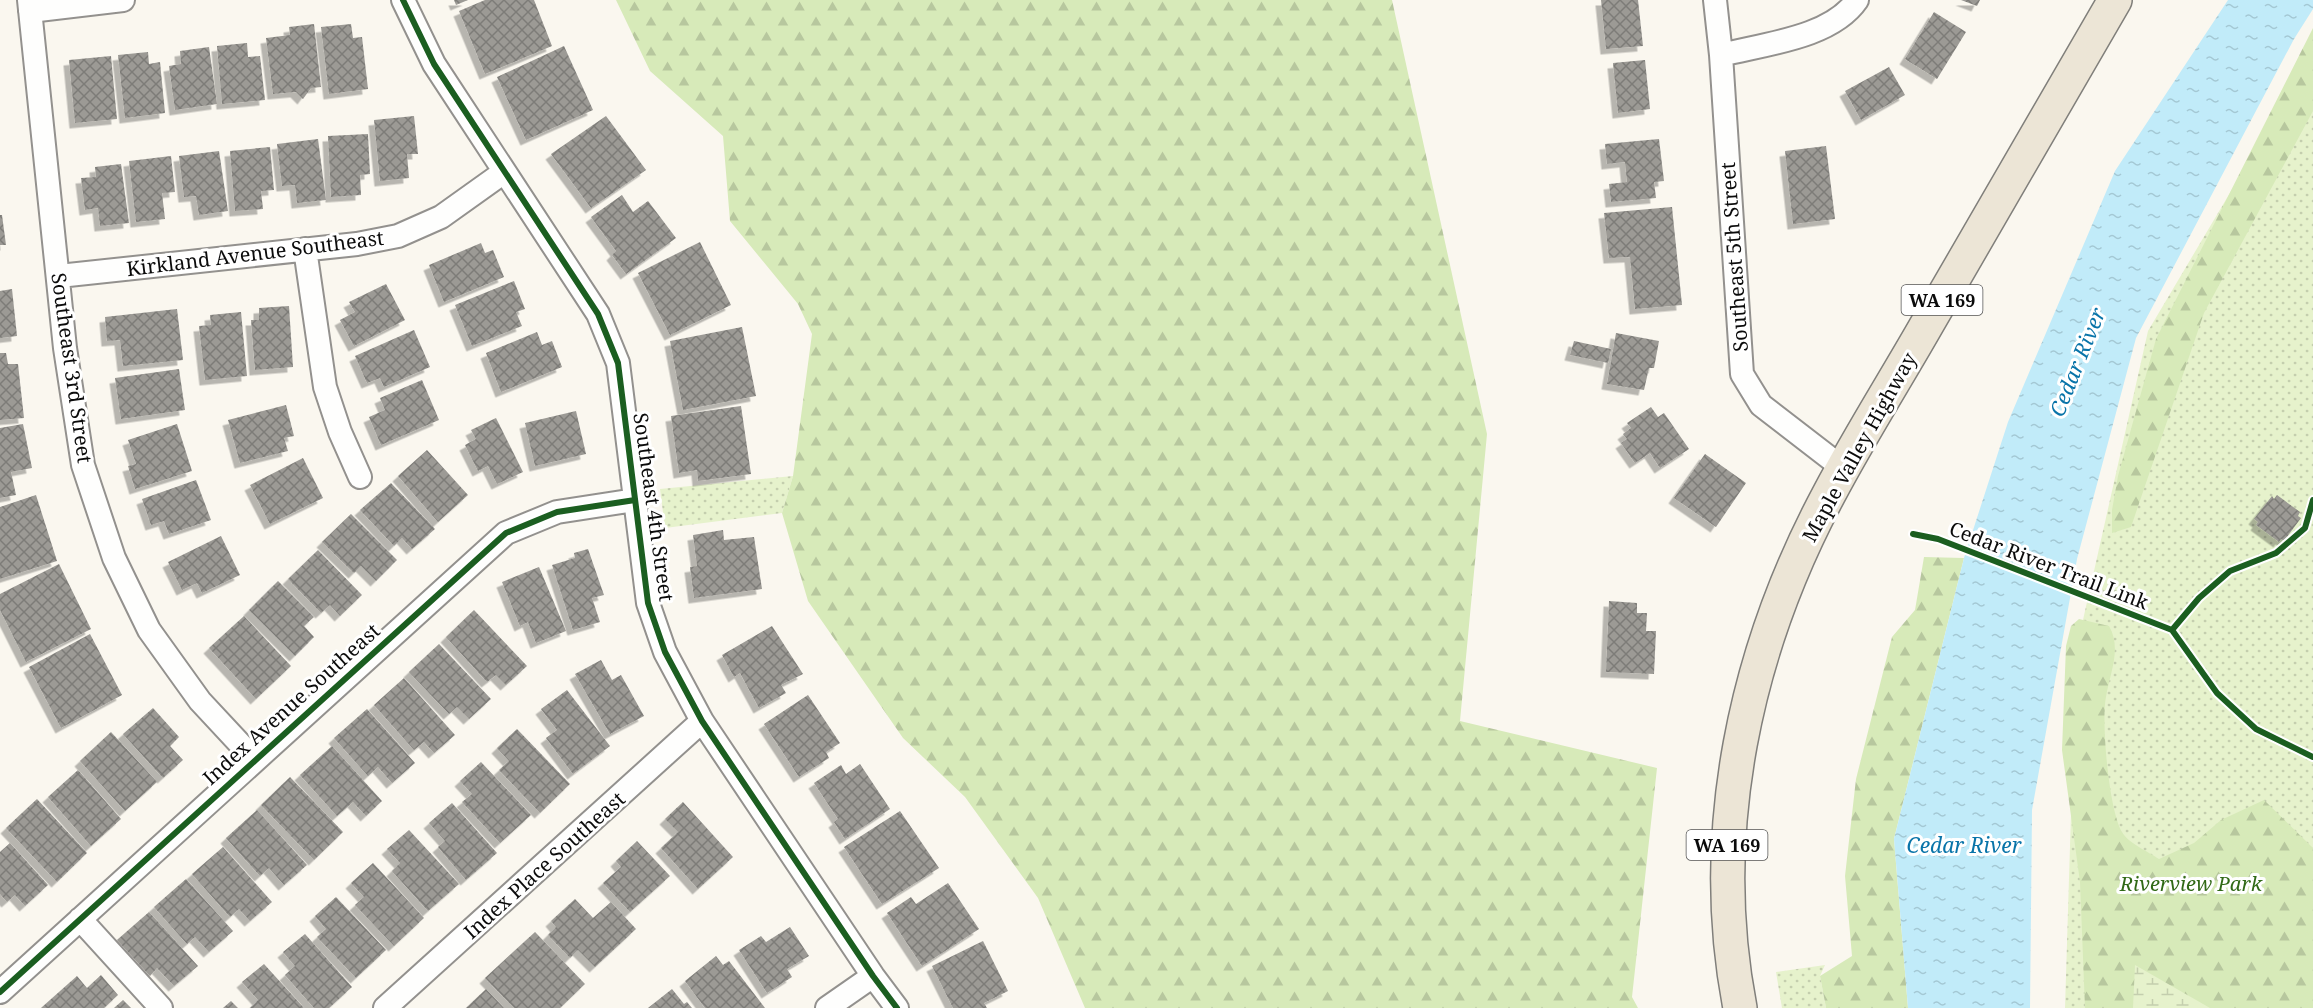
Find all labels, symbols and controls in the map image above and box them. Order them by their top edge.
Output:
street label: Southeast 5th Street [1714,161,1754,353]
street label: Kirkland Avenue Southeast [125,224,385,282]
street label: Southeast 3rd Street [45,271,99,465]
road number: WA 169 [1902,285,1982,315]
water label: Cedar River [2042,303,2112,421]
street label: Maple Valley Highway [1796,347,1923,547]
street label: Southeast 4th Street [627,411,681,603]
street label: Cedar River Trail Link [1945,515,2153,616]
street label: Index Avenue Southeast [197,617,385,791]
street label: Index Place Southeast [458,785,630,945]
road number: WA 169 [1686,830,1768,860]
water label: Cedar River [1907,831,2022,859]
park label: Riverview Park [2119,870,2263,897]

